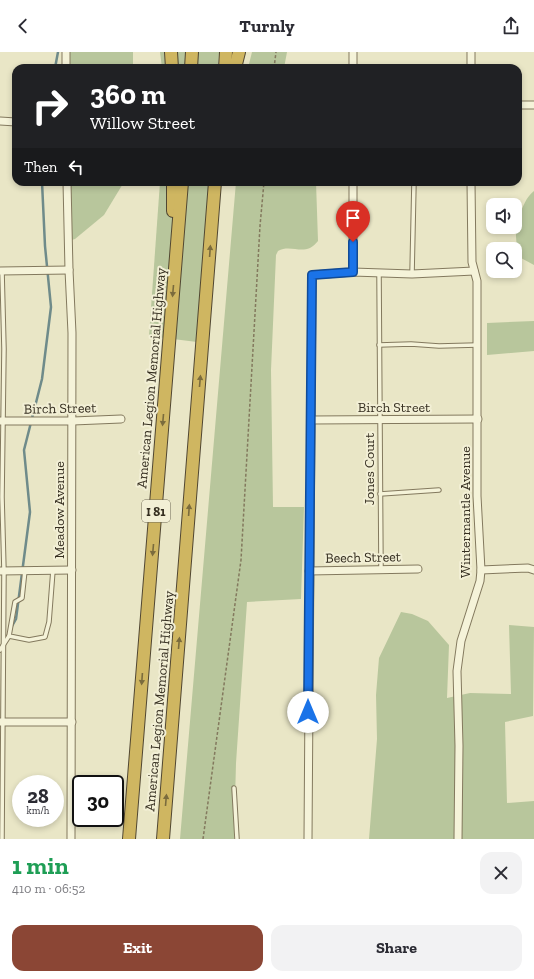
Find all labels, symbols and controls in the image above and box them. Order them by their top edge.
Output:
icon: back [12,15,34,37]
text: Turnly [239,15,295,37]
icon: share [500,15,522,37]
text: 360 m [90,78,166,111]
icon: right [24,80,76,132]
text: Willow Street [90,112,195,134]
icon: left [65,156,87,178]
text: Then [24,158,57,176]
map controls [486,198,522,278]
button: sound [486,198,522,234]
pin [336,201,370,242]
icon: arrive [342,207,364,229]
button: search [486,242,522,278]
one-way arrow [206,245,213,257]
street label: American Legion Memorial Highway [133,266,170,489]
one-way arrow [170,285,177,297]
one-way arrow [196,374,203,387]
street label: Birch Street [24,399,97,418]
street label: Birch Street [358,399,431,416]
one-way arrow [160,414,166,426]
street label: Jones Court [361,432,378,505]
street label: Wintermantle Avenue [457,446,474,578]
street label: Meadow Avenue [51,461,68,559]
road number: I 81 [142,500,170,522]
one-way arrow [186,504,193,516]
one-way arrow [149,544,156,556]
street label: Beech Street [325,548,402,567]
street label: American Legion Memorial Highway [141,589,178,812]
one-way arrow [175,637,182,649]
one-way arrow [139,673,146,685]
position arrow [287,691,329,733]
speed limit sign: 30 [72,775,124,827]
text: 28 [27,784,49,808]
one-way arrow [162,794,169,806]
text: km/h [27,805,49,817]
text: 1 min [12,851,69,880]
button: close [480,852,522,894]
text: 410 m · 06:52 [12,881,85,896]
button: Exit [12,925,263,971]
button: Share [271,925,522,971]

